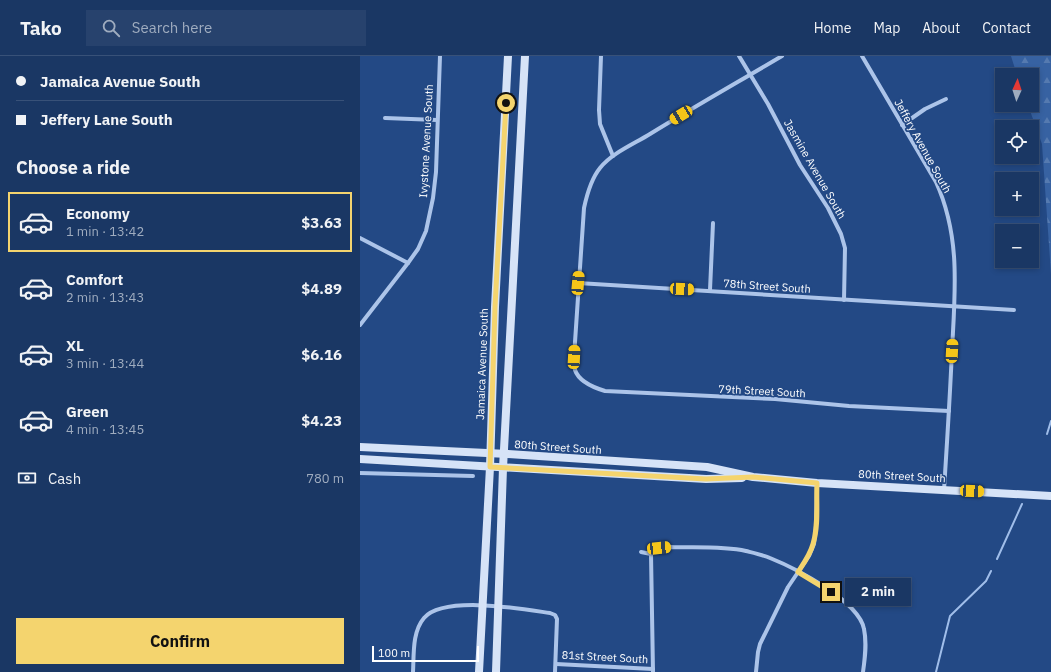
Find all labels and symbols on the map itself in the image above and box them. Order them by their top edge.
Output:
north arrow [995,68,1039,112]
street label: Ivystone Avenue South [416,84,436,198]
route start [497,94,515,112]
street label: Jeffery Avenue South [891,97,955,195]
car [668,104,694,126]
street label: Jasmine Avenue South [781,117,849,221]
car [571,271,585,295]
street label: 78th Street South [723,276,811,296]
car [670,282,694,296]
street label: Jamaica Avenue South [473,308,491,420]
car [945,339,959,363]
car [567,345,581,369]
street label: 79th Street South [718,382,806,400]
street label: 80th Street South [514,437,602,457]
street label: 80th Street South [858,467,946,485]
car [960,484,984,498]
car [646,541,672,555]
callout: 2 min [845,578,911,606]
route end [822,583,840,601]
scale bar [372,644,479,663]
street label: 81st Street South [561,648,649,666]

